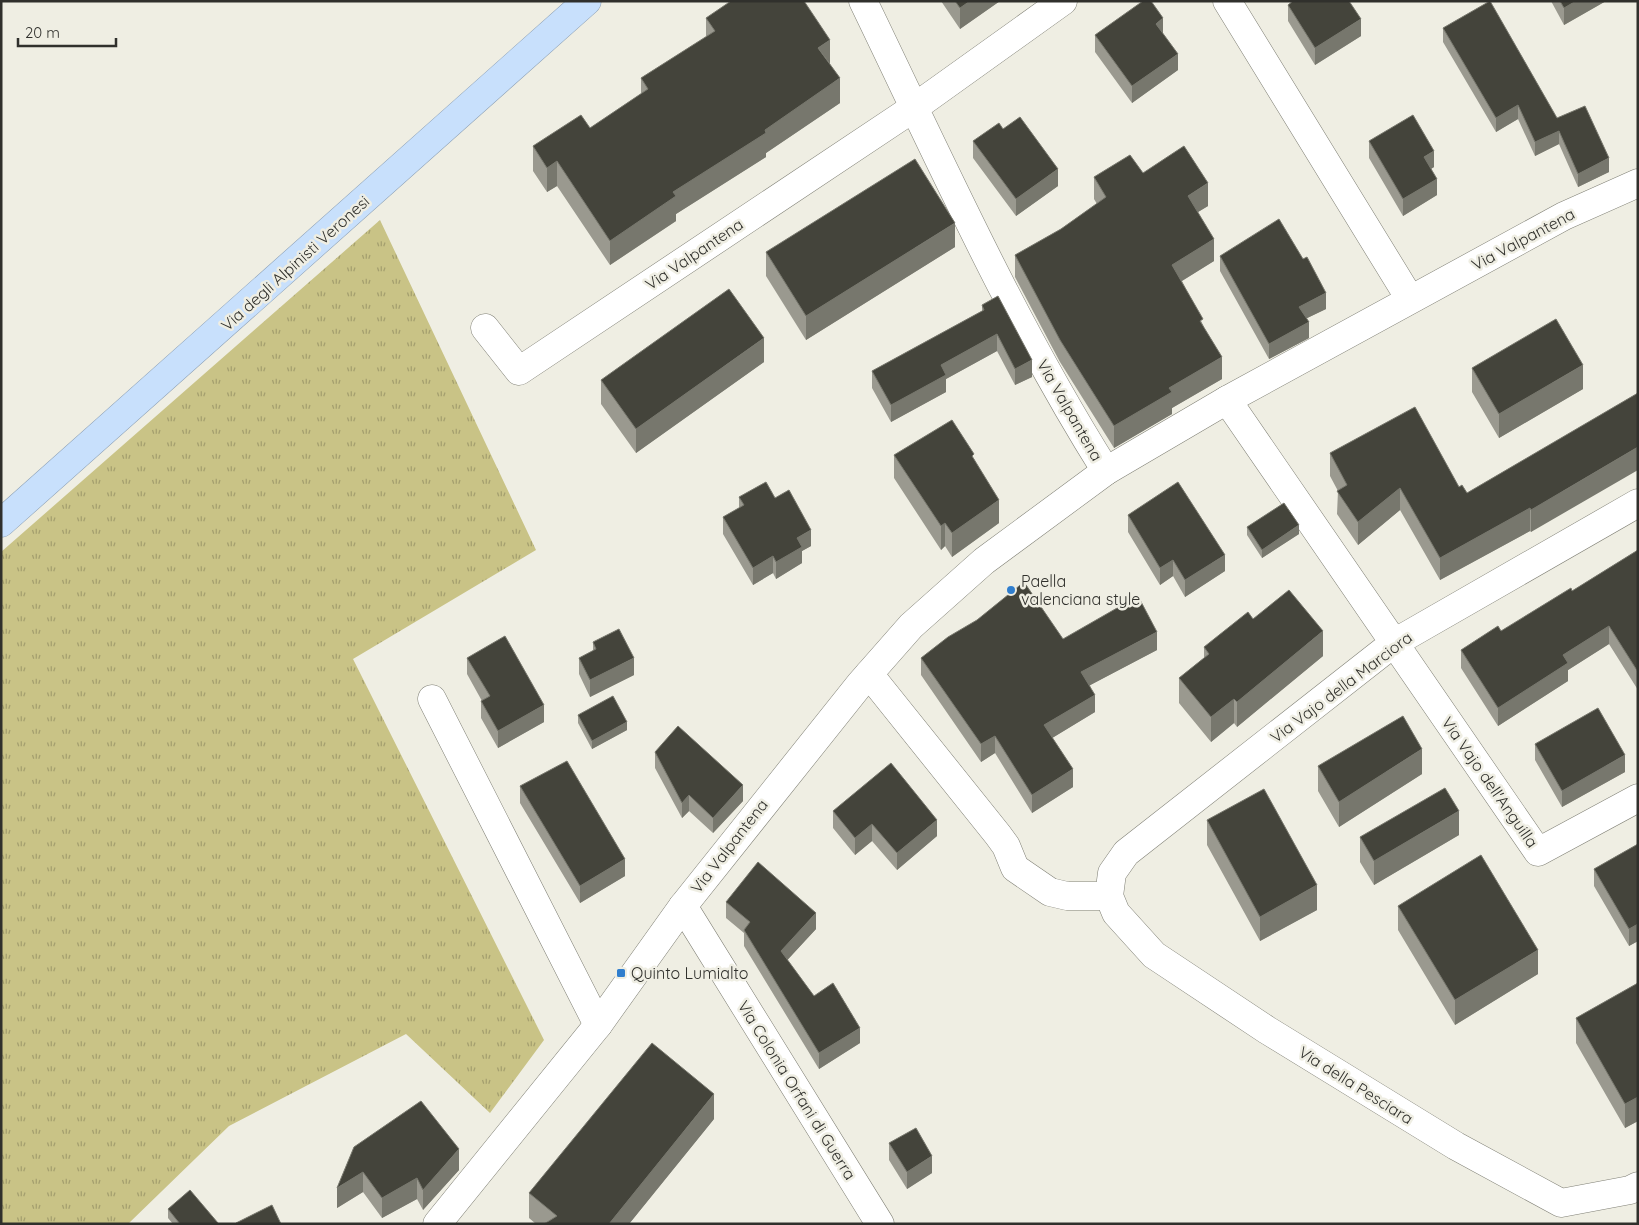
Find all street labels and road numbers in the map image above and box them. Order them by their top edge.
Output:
street label: Via degli Alpinisti Veronesi [217,191,373,335]
street label: Via Valpantena [1468,203,1578,275]
street label: Via Valpantena [641,214,747,294]
street label: Via Valpantena [1033,356,1107,464]
street label: Via Vajo della Marciora [1266,627,1416,747]
street label: Via Vajo dell'Anguilla [1437,713,1543,851]
street label: Via Valpantena [686,795,772,897]
street label: Via Colonia Orfani di Guerra [733,997,861,1183]
street label: Via della Pesciara [1295,1042,1417,1128]

